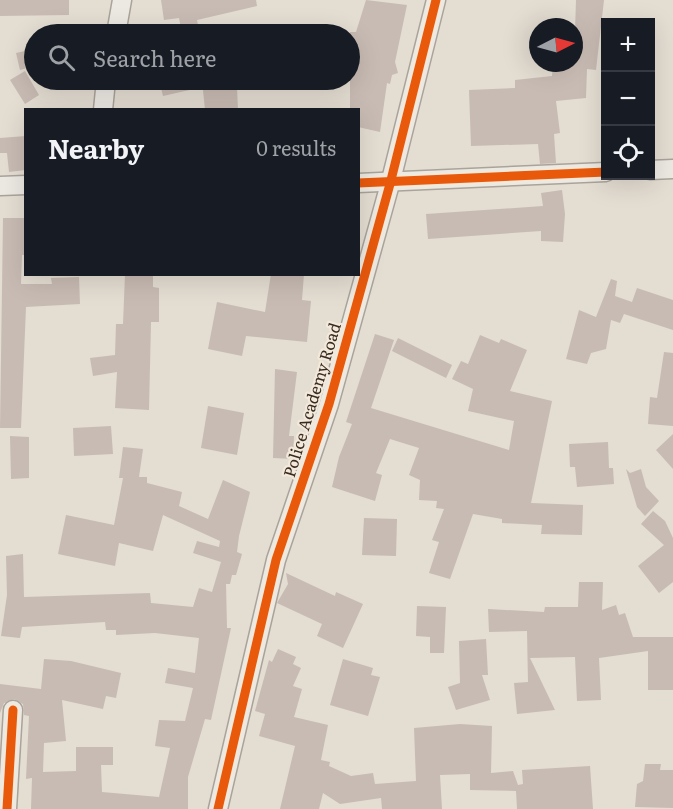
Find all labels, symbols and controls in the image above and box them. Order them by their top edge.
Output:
north arrow [529,18,583,72]
map controls [601,18,655,180]
button: + [601,18,655,72]
search box [24,24,360,90]
icon: search [45,41,78,74]
text: Search here [93,41,216,74]
button: − [601,72,655,126]
button: locate [601,126,655,180]
text: Nearby [48,128,144,167]
text: 0 results [256,132,336,162]
street label: Police Academy Road [276,319,346,480]

